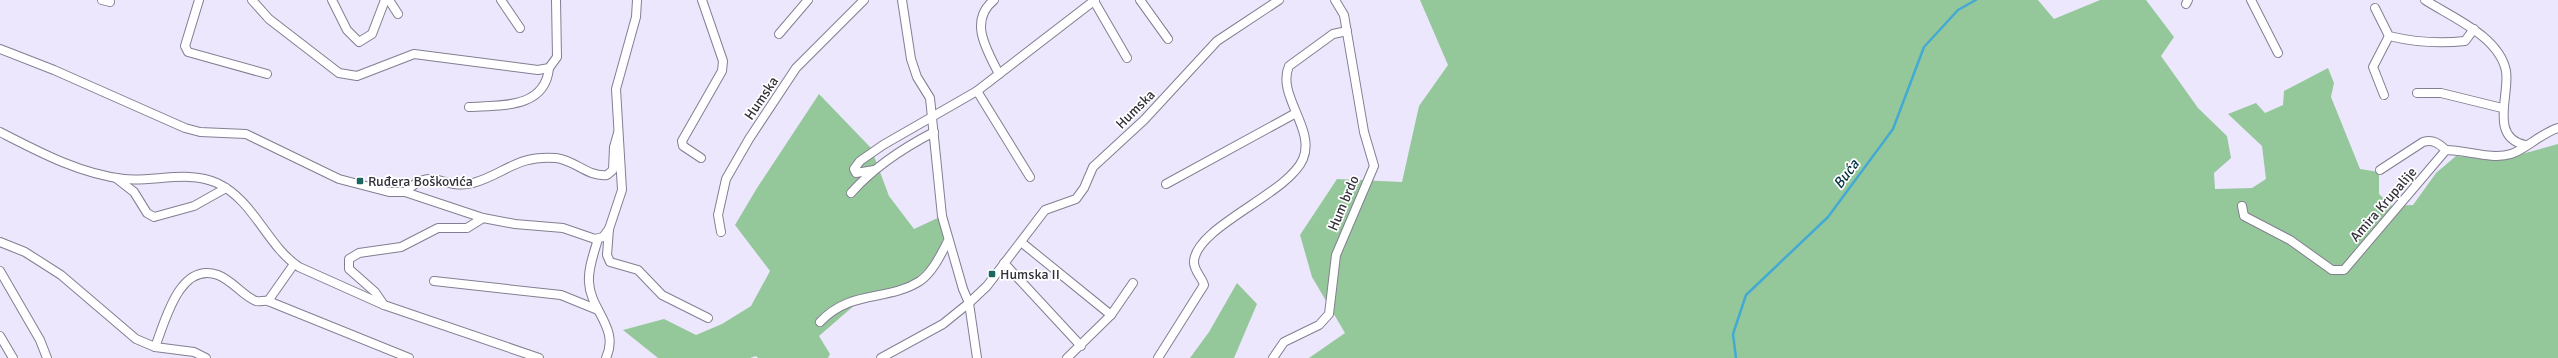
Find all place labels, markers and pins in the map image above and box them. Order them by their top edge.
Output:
place label: Ruđera Boškovića [368,173,473,190]
marker: Ruđera Boškovića [355,176,365,186]
place label: Humska II [1000,266,1060,283]
marker: Humska II [987,269,997,279]

